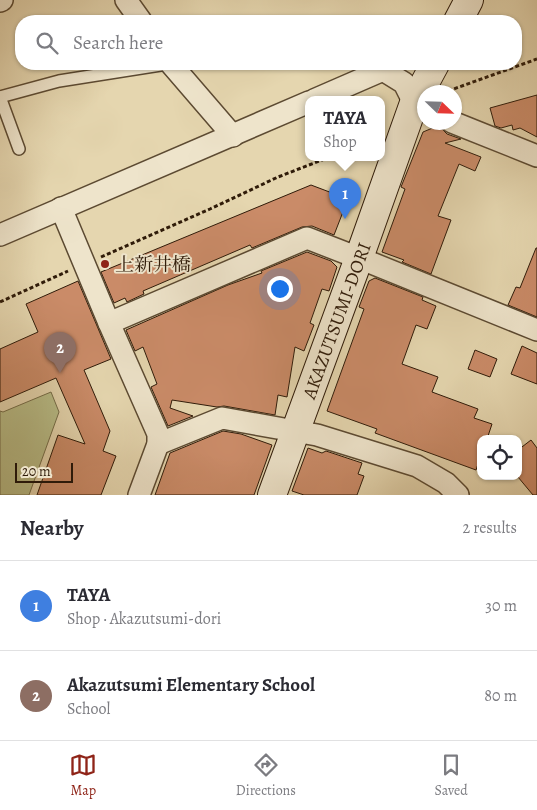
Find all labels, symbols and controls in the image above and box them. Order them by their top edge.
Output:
search box [15,15,522,70]
icon: search [33,29,61,57]
text: Search here [73,30,163,56]
north arrow [417,85,462,130]
popup [305,96,385,161]
text: TAYA [323,105,367,131]
text: Shop [323,131,357,153]
pin: 1 [329,178,361,219]
street label: AKAZUTSUMI-DORI [296,239,378,404]
place label: 上新井橋 [115,252,191,278]
marker: 上新井橋 [99,258,111,270]
your location [267,276,293,302]
pin: 2 [44,332,76,373]
map controls [477,435,522,480]
button: locate [477,435,522,480]
scale bar [15,460,72,483]
text: 20 m [22,462,51,481]
text: Nearby [20,514,83,542]
text: 2 results [462,517,517,539]
text: TAYA [67,582,110,608]
text: 1 [33,595,39,617]
text: 30 m [485,595,517,617]
text: Shop · Akazutsumi-dori [67,608,221,630]
text: Akazutsumi Elementary School [67,672,315,698]
text: 2 [32,685,40,707]
text: 80 m [484,685,517,707]
text: School [67,698,110,720]
tab: Map [69,751,97,800]
tab: Directions [236,751,296,800]
tab: Saved [435,751,468,800]

